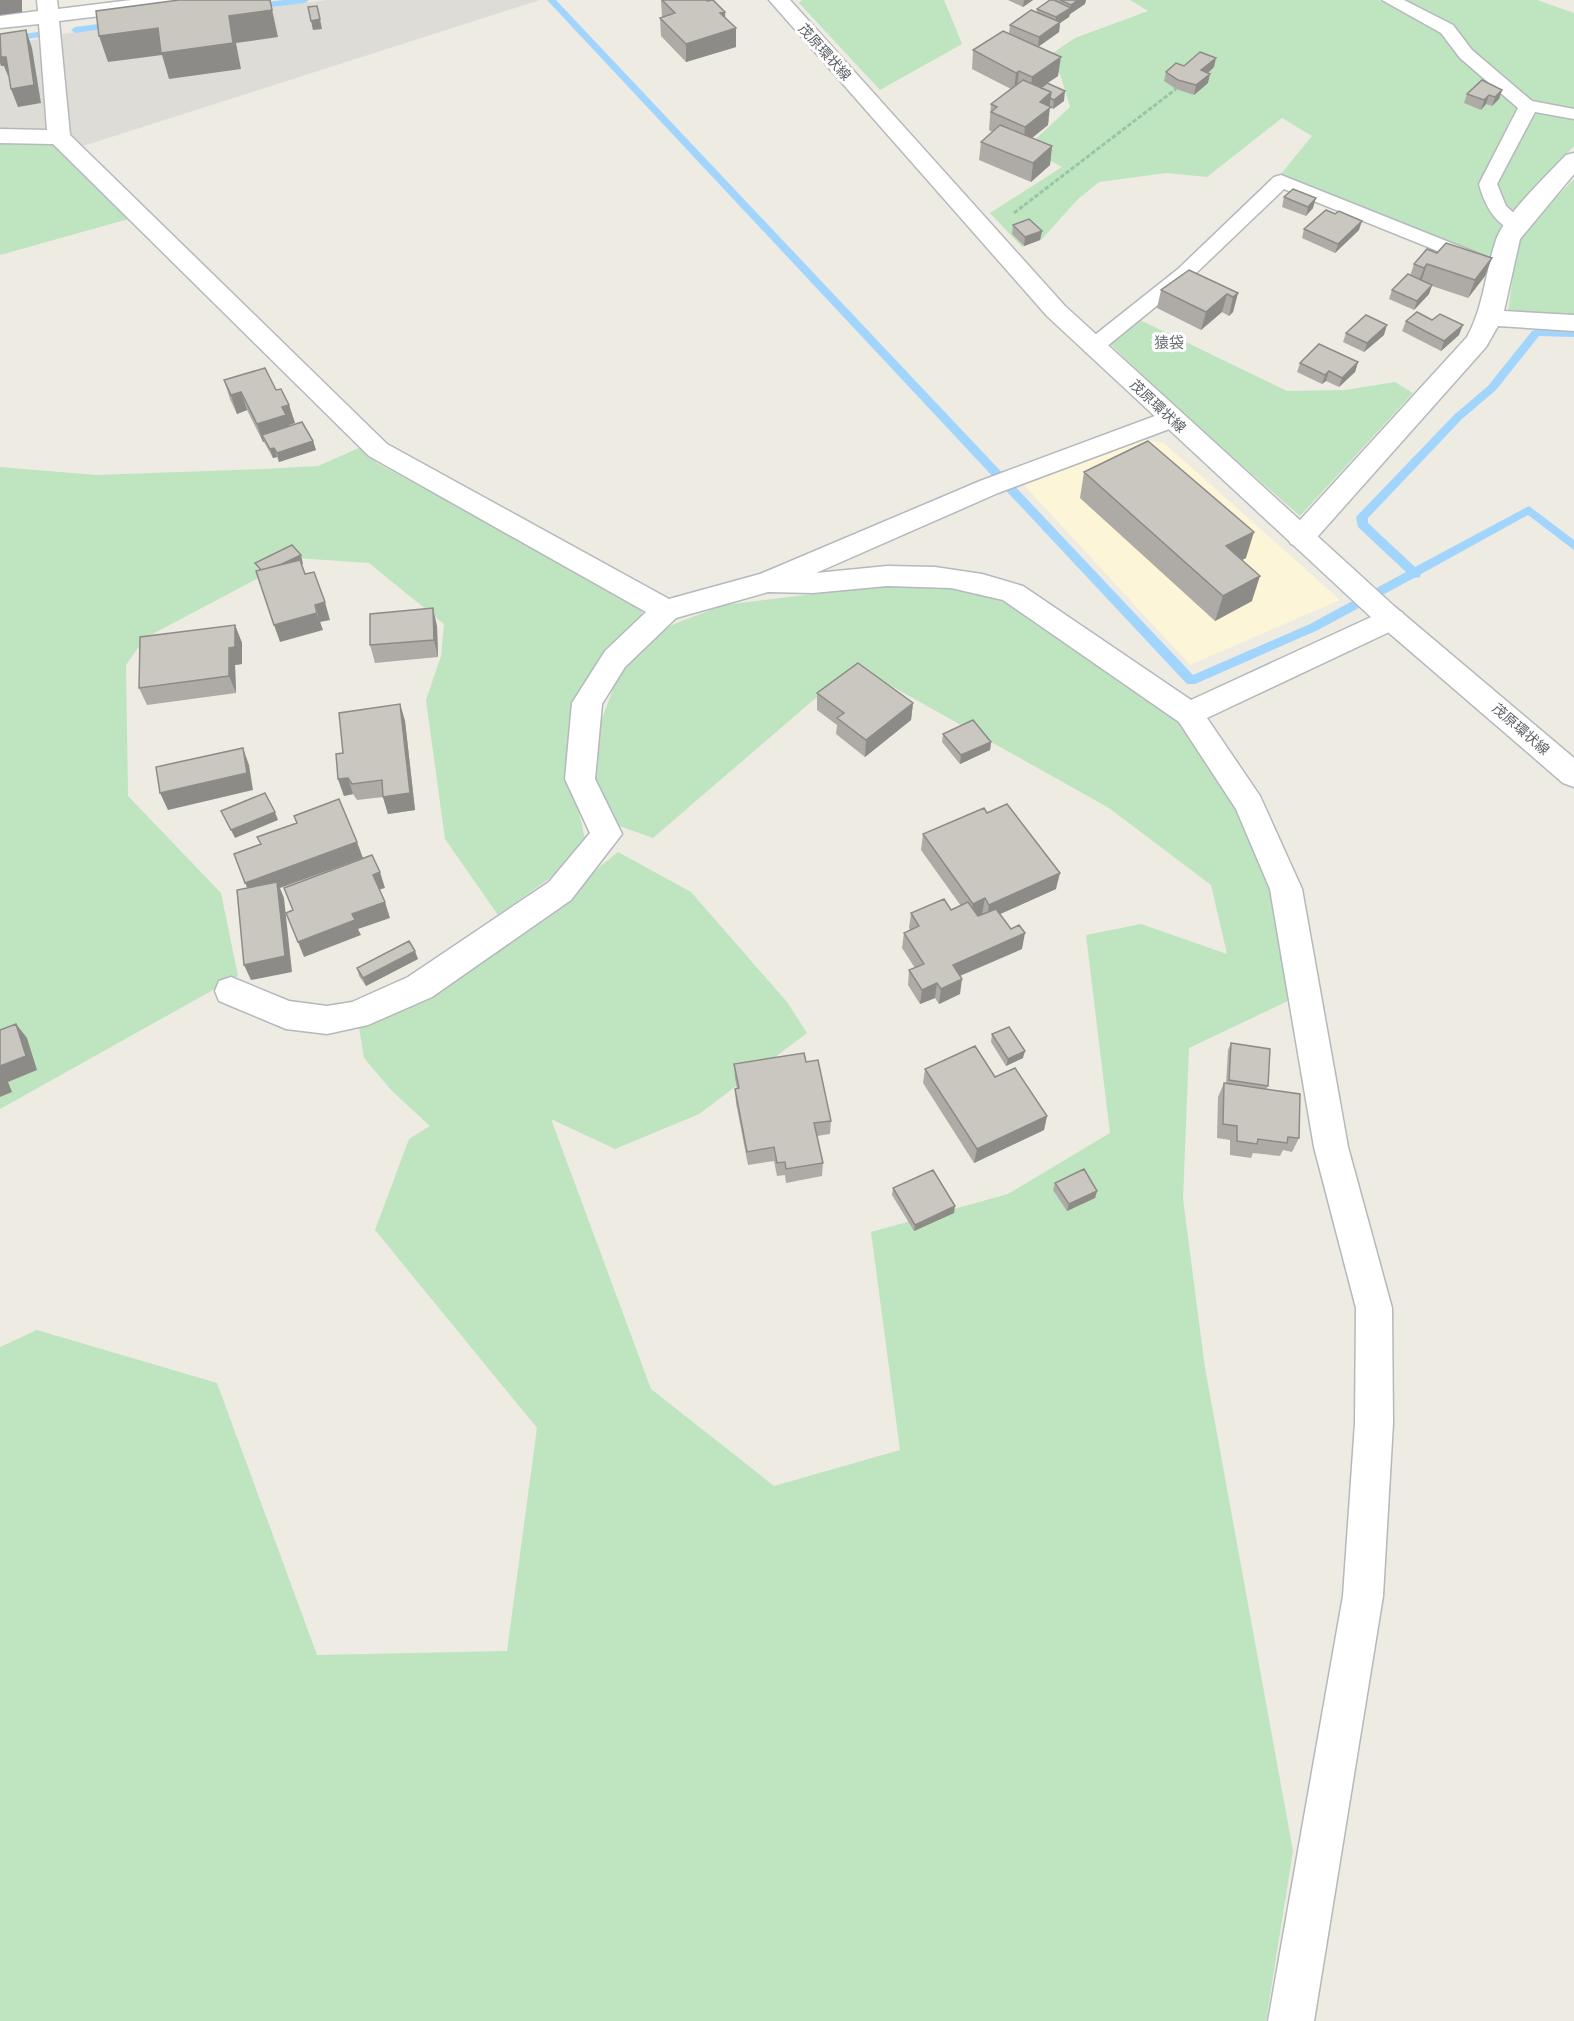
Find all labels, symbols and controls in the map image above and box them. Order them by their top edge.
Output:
street label: 茂原環状線 [796,21,854,83]
district label: 猿袋 [1154,334,1184,352]
street label: 茂原環状線 [1127,376,1189,436]
street label: 茂原環状線 [1489,700,1553,758]

